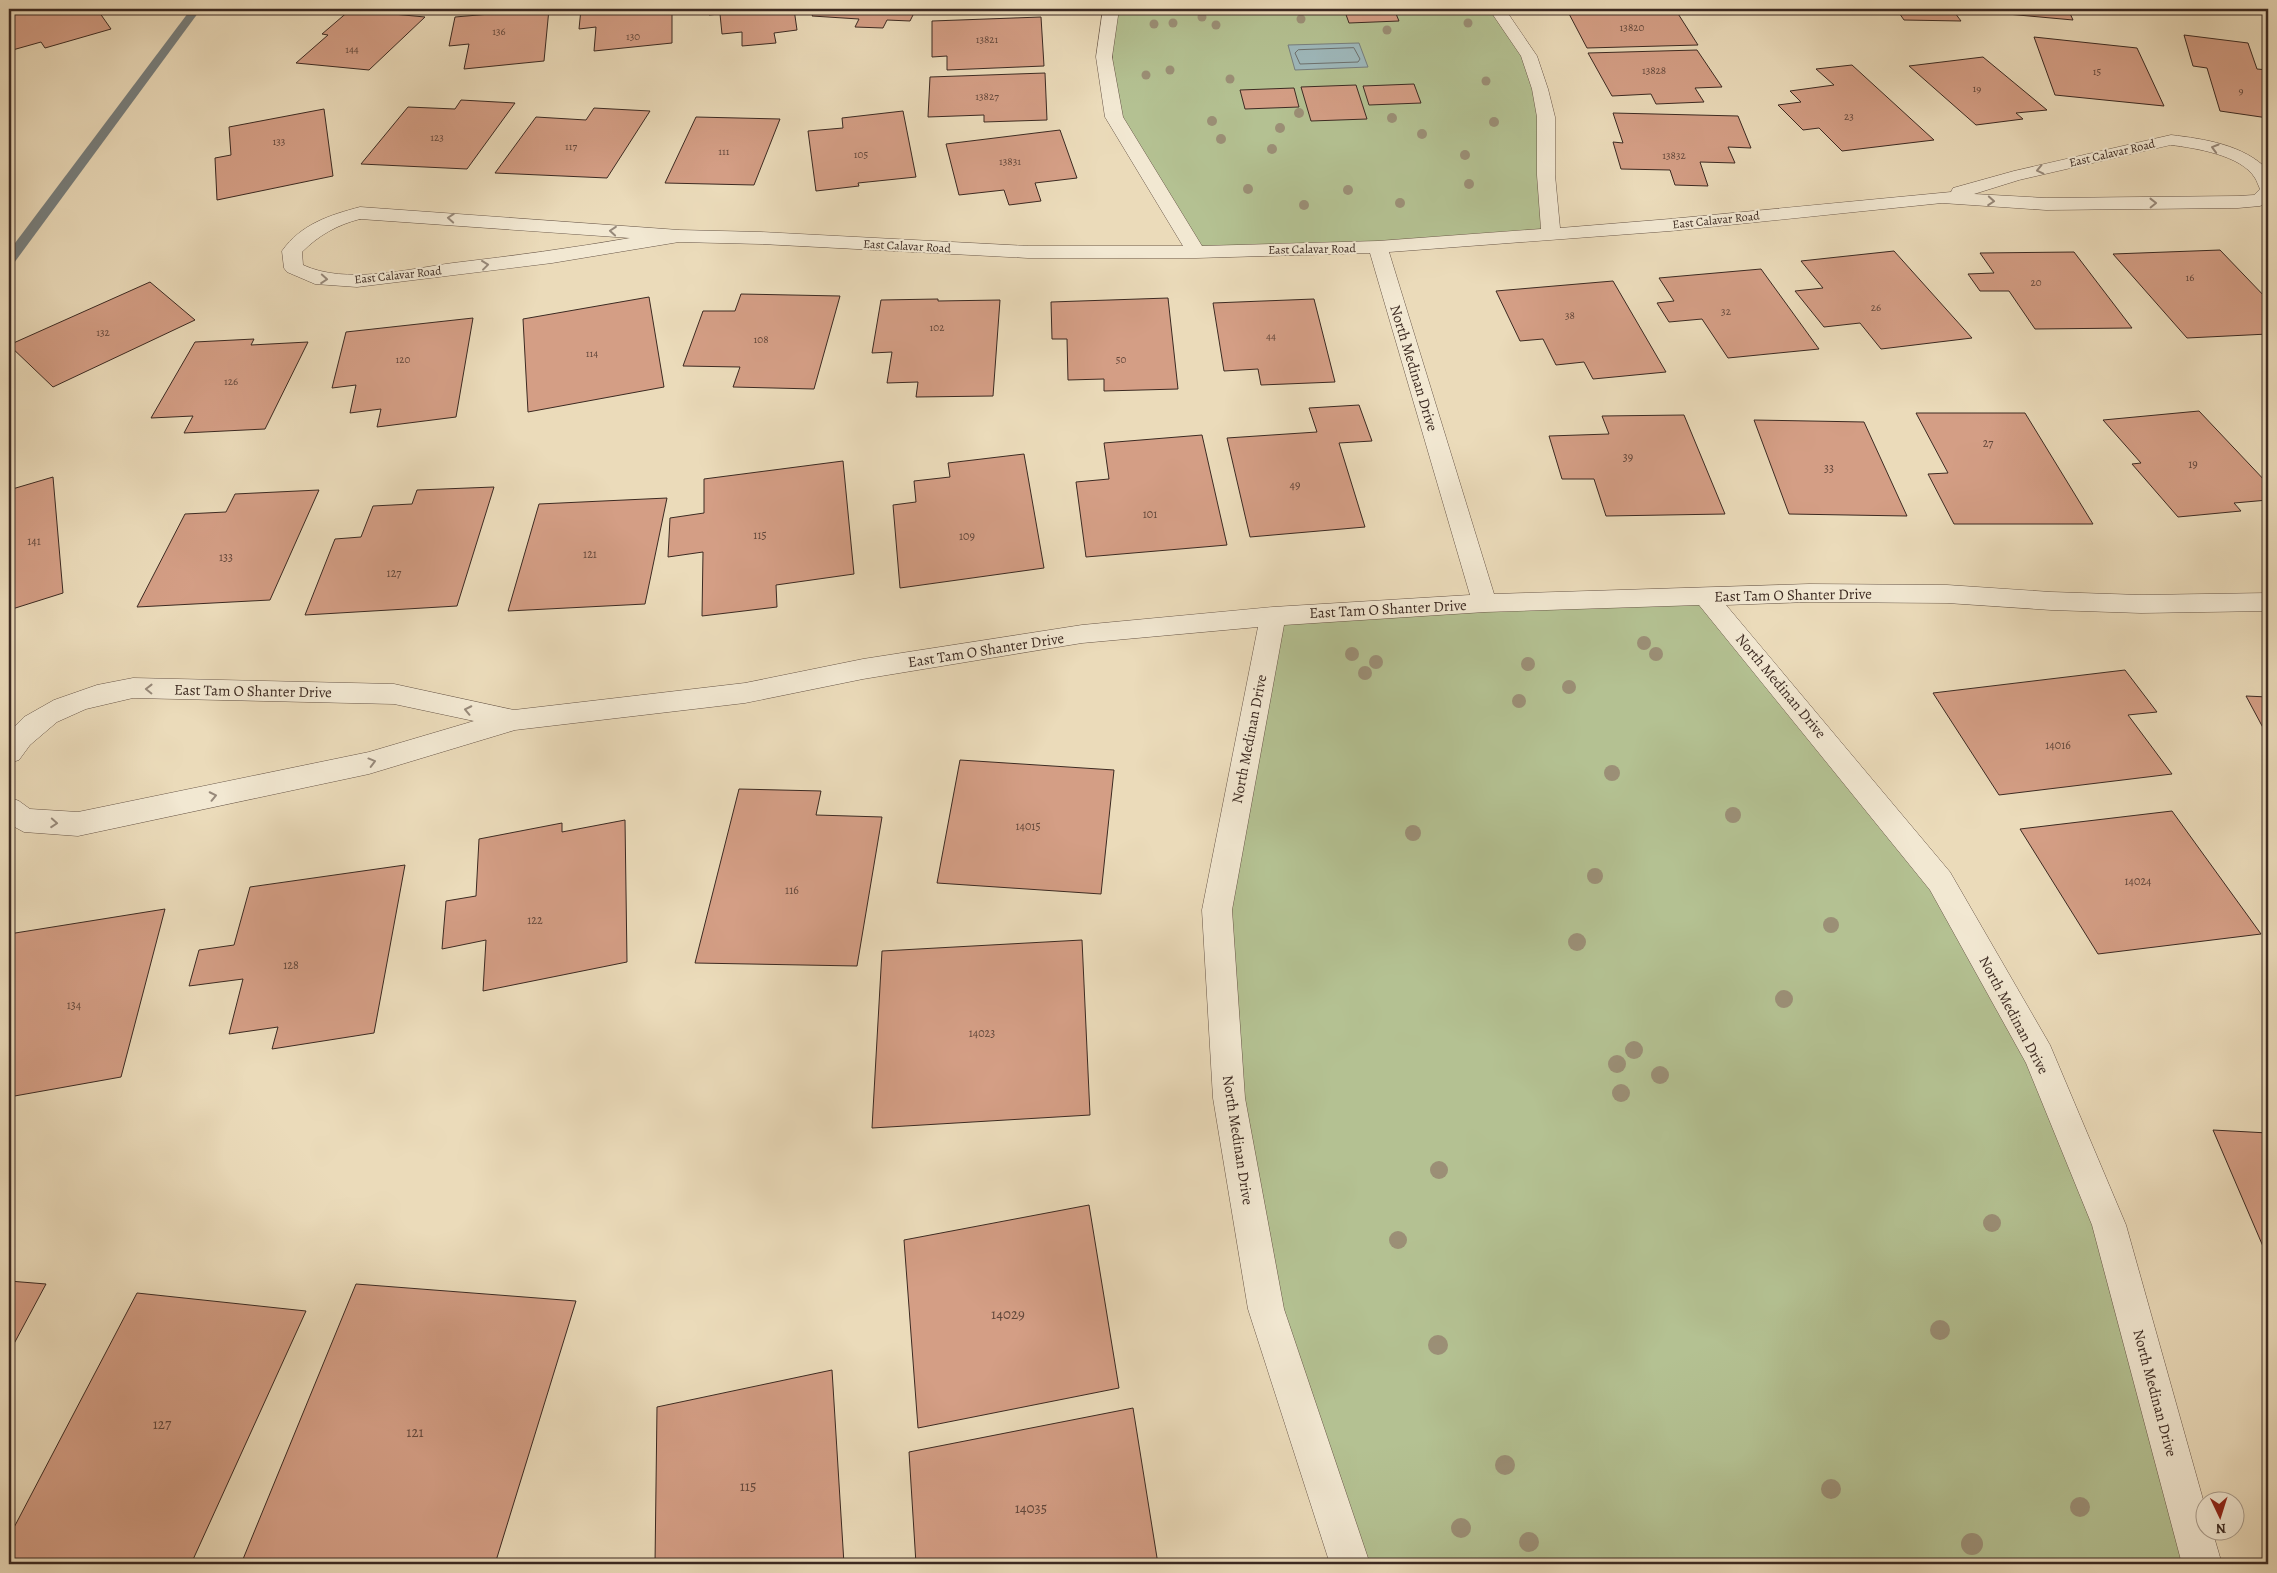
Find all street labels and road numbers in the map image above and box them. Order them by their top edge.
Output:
street label: East Calavar Road [2067,135,2157,171]
street label: East Calavar Road [1672,207,1761,233]
street label: East Calavar Road [863,236,952,256]
street label: East Calavar Road [1268,240,1357,258]
street label: East Calavar Road [354,262,443,288]
street label: North Medinan Drive [1385,302,1443,434]
street label: East Tam O Shanter Drive [1714,584,1872,606]
street label: East Tam O Shanter Drive [1309,595,1468,623]
street label: East Tam O Shanter Drive [906,628,1066,672]
street label: North Medinan Drive [1731,629,1831,743]
street label: North Medinan Drive [1227,672,1271,805]
street label: East Tam O Shanter Drive [174,680,332,702]
street label: North Medinan Drive [1974,952,2054,1078]
street label: North Medinan Drive [1218,1074,1258,1207]
street label: North Medinan Drive [2128,1327,2182,1459]

